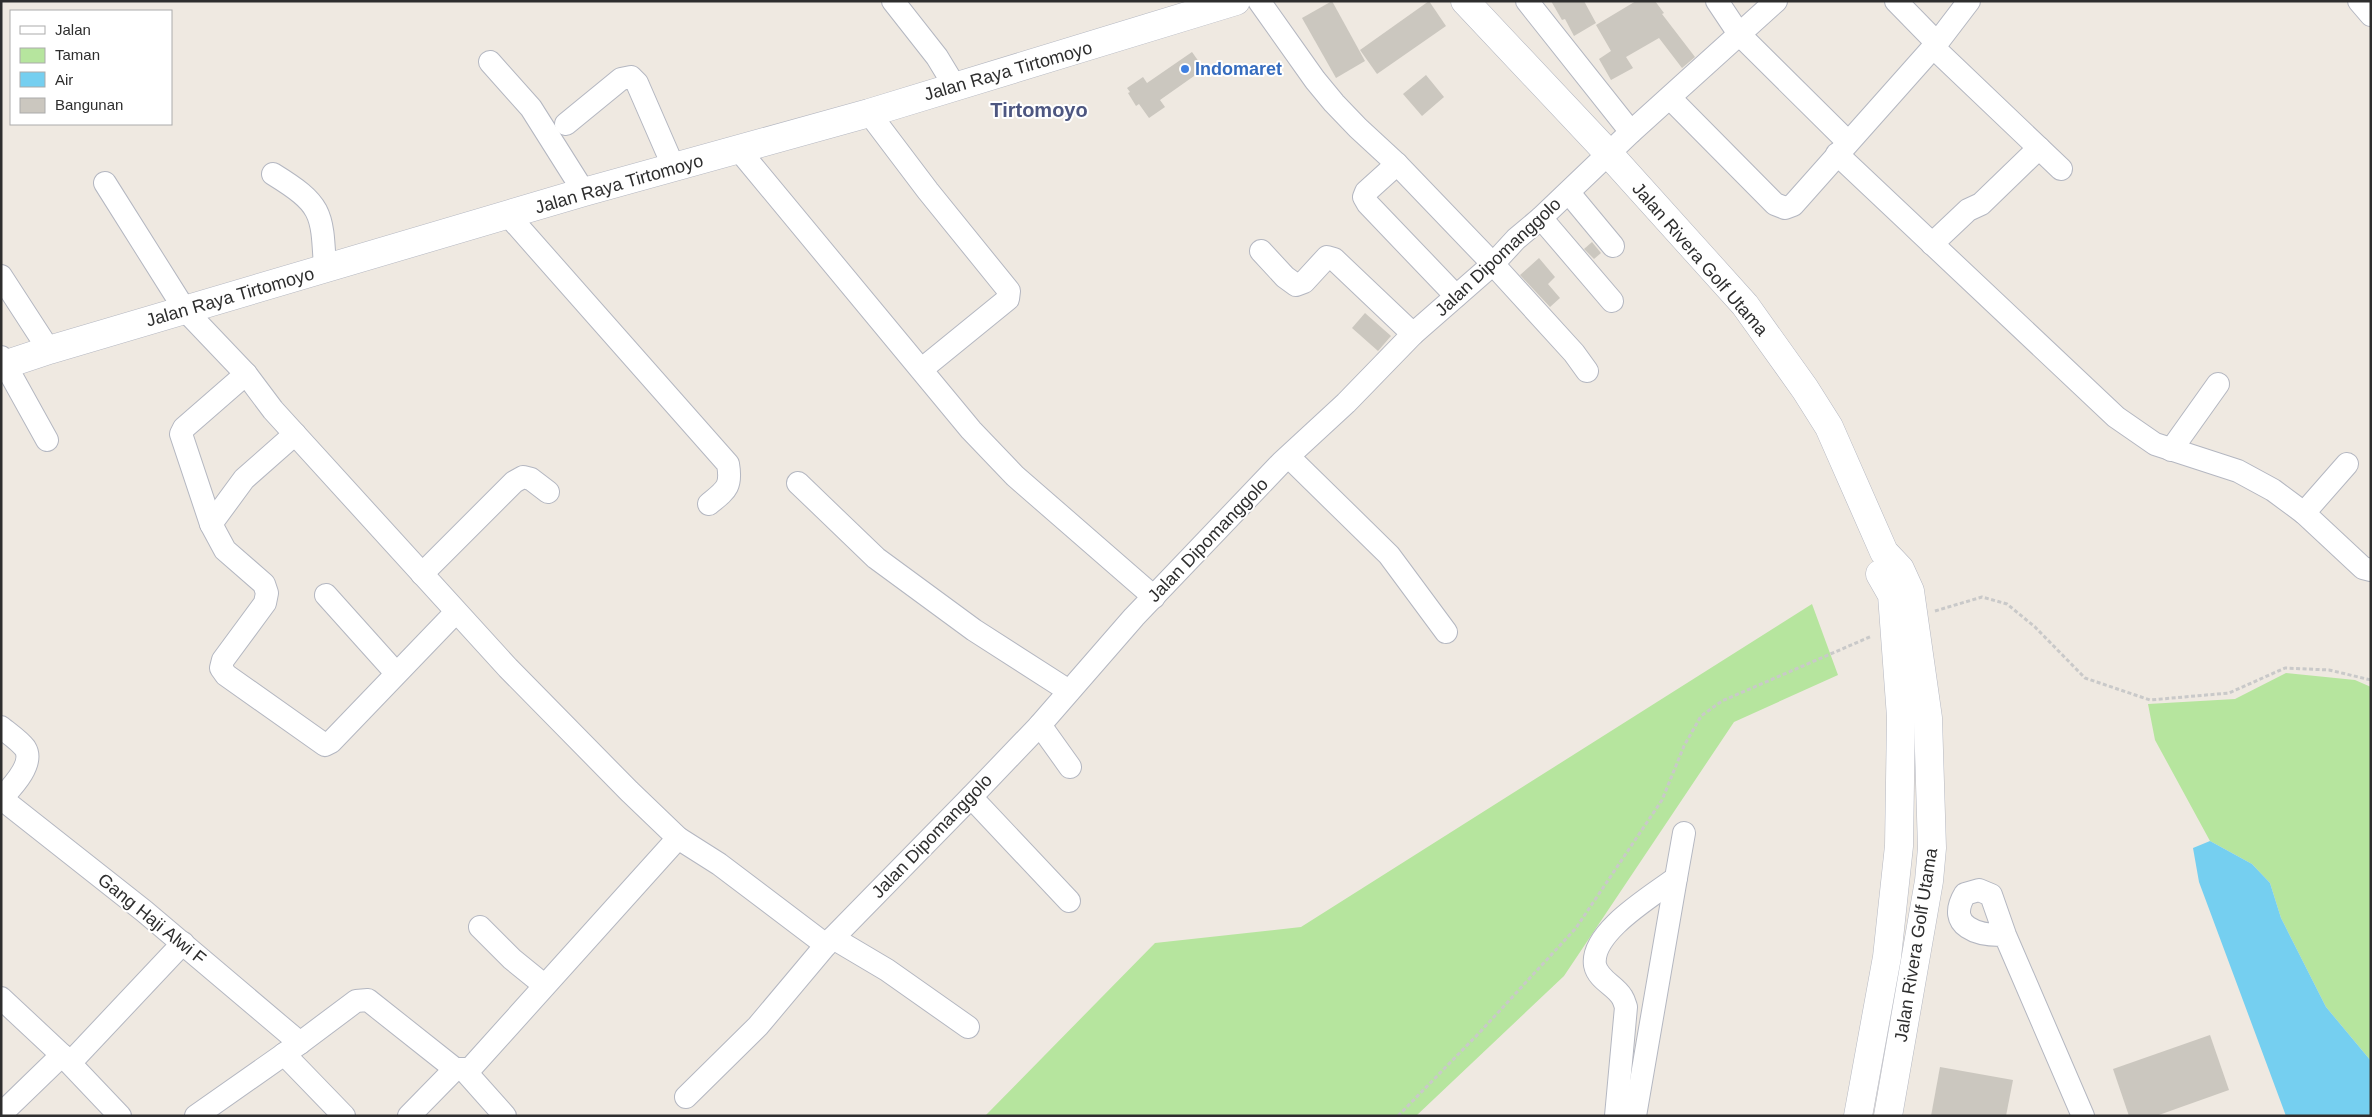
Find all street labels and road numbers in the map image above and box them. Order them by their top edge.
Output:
street label: Jalan Raya Tirtomoyo [922,37,1094,105]
street label: Jalan Raya Tirtomoyo [533,150,705,218]
street label: Jalan Rivera Golf Utama [1628,178,1773,340]
street label: Jalan Dipomanggolo [1431,194,1565,320]
street label: Jalan Raya Tirtomoyo [144,263,316,331]
street label: Jalan Dipomanggolo [1144,474,1272,606]
street label: Jalan Dipomanggolo [868,770,996,902]
street label: Jalan Rivera Golf Utama [1891,846,1941,1043]
street label: Gang Haji Alwi F [94,869,210,969]

